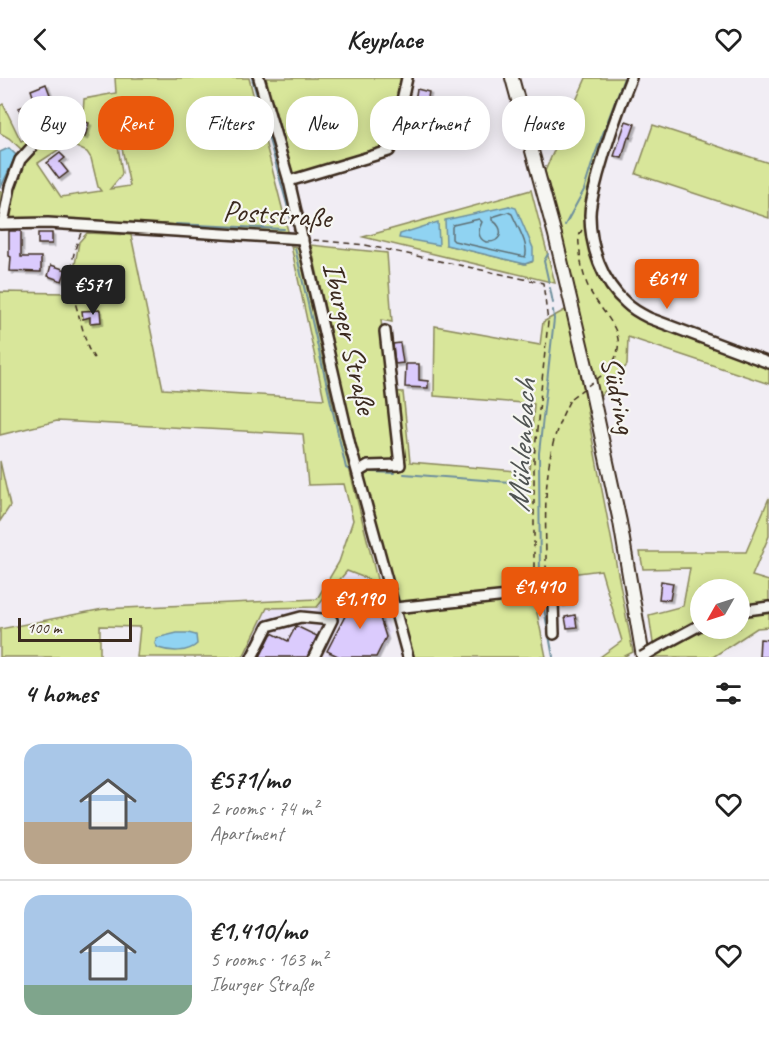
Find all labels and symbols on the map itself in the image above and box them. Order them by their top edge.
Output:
street label: Poststraße [222,191,335,237]
street label: Iburger Straße [314,258,386,420]
pin: €614 [631,259,703,310]
pin: €571 [57,265,129,316]
street label: Südring [592,353,646,438]
water label: Mühlenbach [498,376,546,513]
pin: €1,410 [491,567,589,618]
pin: €1,190 [311,579,409,630]
north arrow [690,579,750,639]
scale bar [18,615,132,642]

